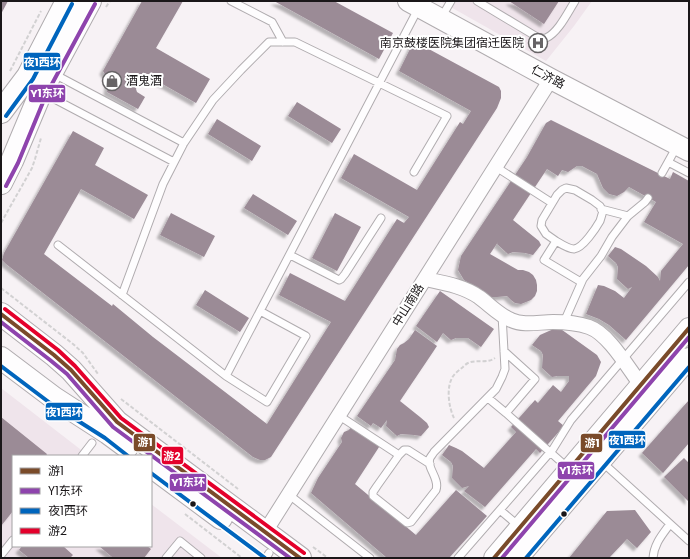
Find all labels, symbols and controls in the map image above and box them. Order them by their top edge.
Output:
hospital icon: 南京鼓楼医院集团宿迁医院 [527,32,549,54]
place label: 南京鼓楼医院集团宿迁医院 [380,34,524,51]
line badge: 夜1西环 [23,52,61,71]
text: 夜1西环 [23,54,62,70]
street label: 仁济路 [528,61,568,93]
shop icon: 酒鬼酒 [101,70,123,92]
place label: 酒鬼酒 [126,72,162,89]
line badge: Y1东环 [28,84,66,103]
text: Y1东环 [30,85,65,101]
street label: 中山南路 [388,280,428,330]
line badge: 夜1西环 [45,402,83,421]
text: 夜1西环 [45,404,84,420]
line badge: 夜1西环 [608,430,646,449]
text: 夜1西环 [608,432,647,448]
line badge: 游1 [133,433,156,452]
line badge: 游1 [580,433,603,453]
text: 游1 [137,434,153,450]
text: 游1 [584,435,600,451]
line badge: 游2 [161,446,184,465]
text: 游2 [163,448,181,464]
legend [12,455,152,547]
line badge: Y1东环 [557,461,595,480]
text: 游1 [48,462,64,479]
text: Y1东环 [559,462,594,478]
line badge: Y1东环 [169,473,207,492]
text: Y1东环 [171,474,206,490]
text: Y1东环 [48,482,83,499]
unlabelled marker [188,499,198,509]
text: 夜1西环 [48,502,88,519]
unlabelled marker [559,509,569,519]
text: 游2 [48,522,67,539]

